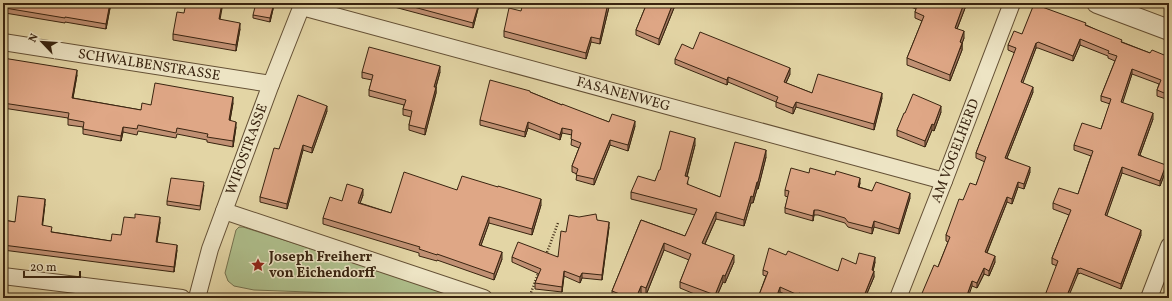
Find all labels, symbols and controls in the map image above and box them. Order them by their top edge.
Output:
north arrow [22,22,62,62]
text: N [26,32,43,45]
street label: SCHWALBENSTRASSE [77,44,222,85]
street label: FASANENWEG [574,72,672,116]
street label: AM VOGELHERD [927,96,984,206]
street label: WIFOSTRASSE [221,101,272,197]
place label: Joseph Freiherr von Eichendorff [268,248,377,283]
scale bar [24,253,80,279]
place icon: Joseph Freiherr von Eichendorff [250,257,266,273]
text: 20 m [30,260,57,276]

